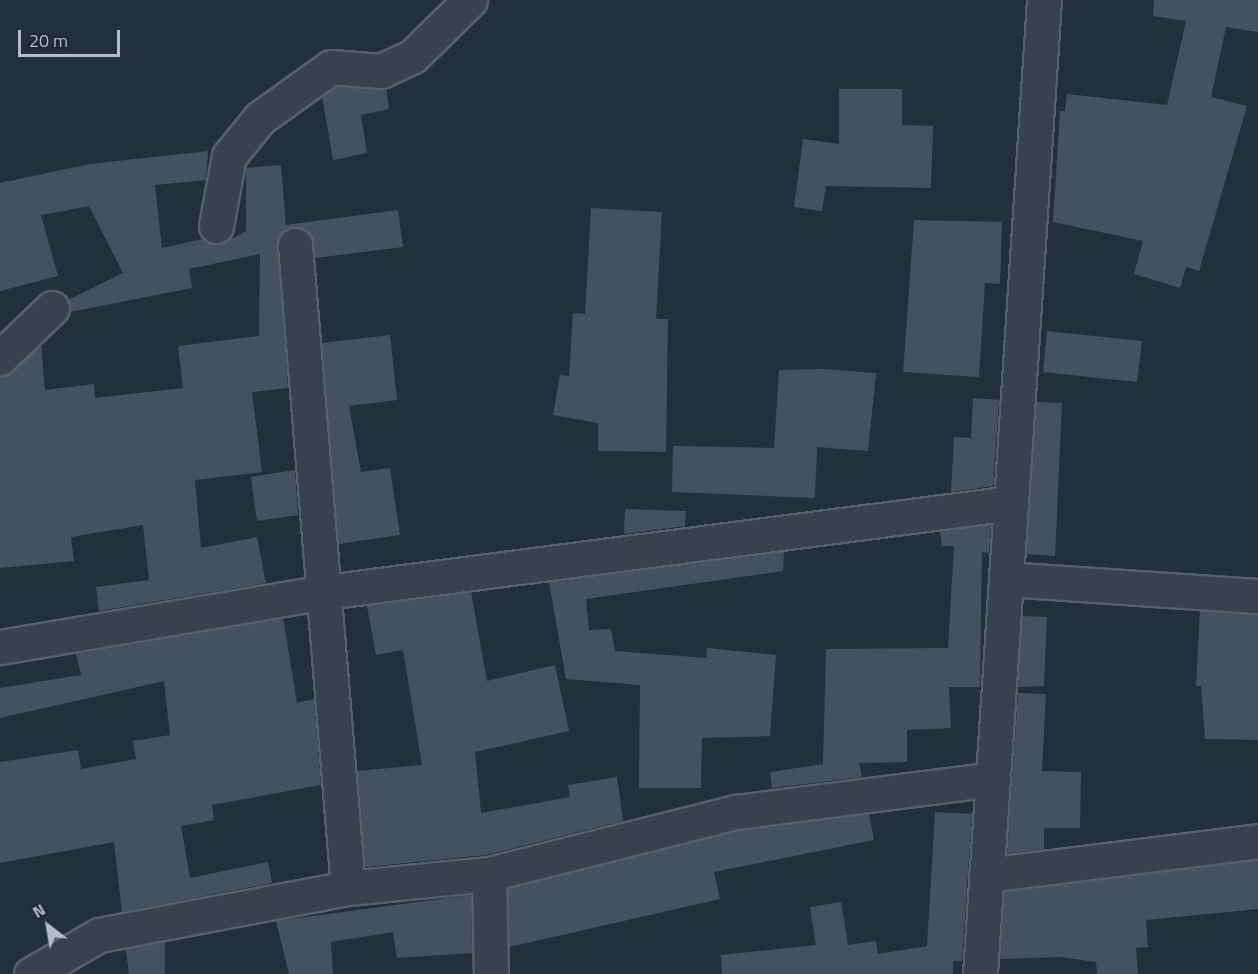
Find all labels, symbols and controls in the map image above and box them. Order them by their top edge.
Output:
scale bar [21,18,123,56]
text: 20 m [29,27,68,54]
north arrow [18,896,78,956]
text: N [28,897,50,924]

